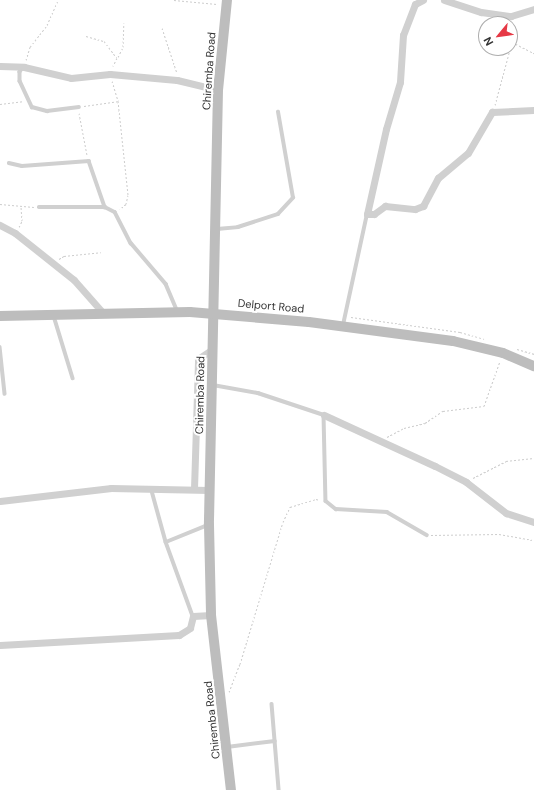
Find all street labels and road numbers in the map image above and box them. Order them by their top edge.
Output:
street label: Chiremba Road [200,32,218,110]
street label: Delport Road [237,297,305,315]
street label: Chiremba Road [193,356,207,434]
street label: Chiremba Road [201,680,223,760]

